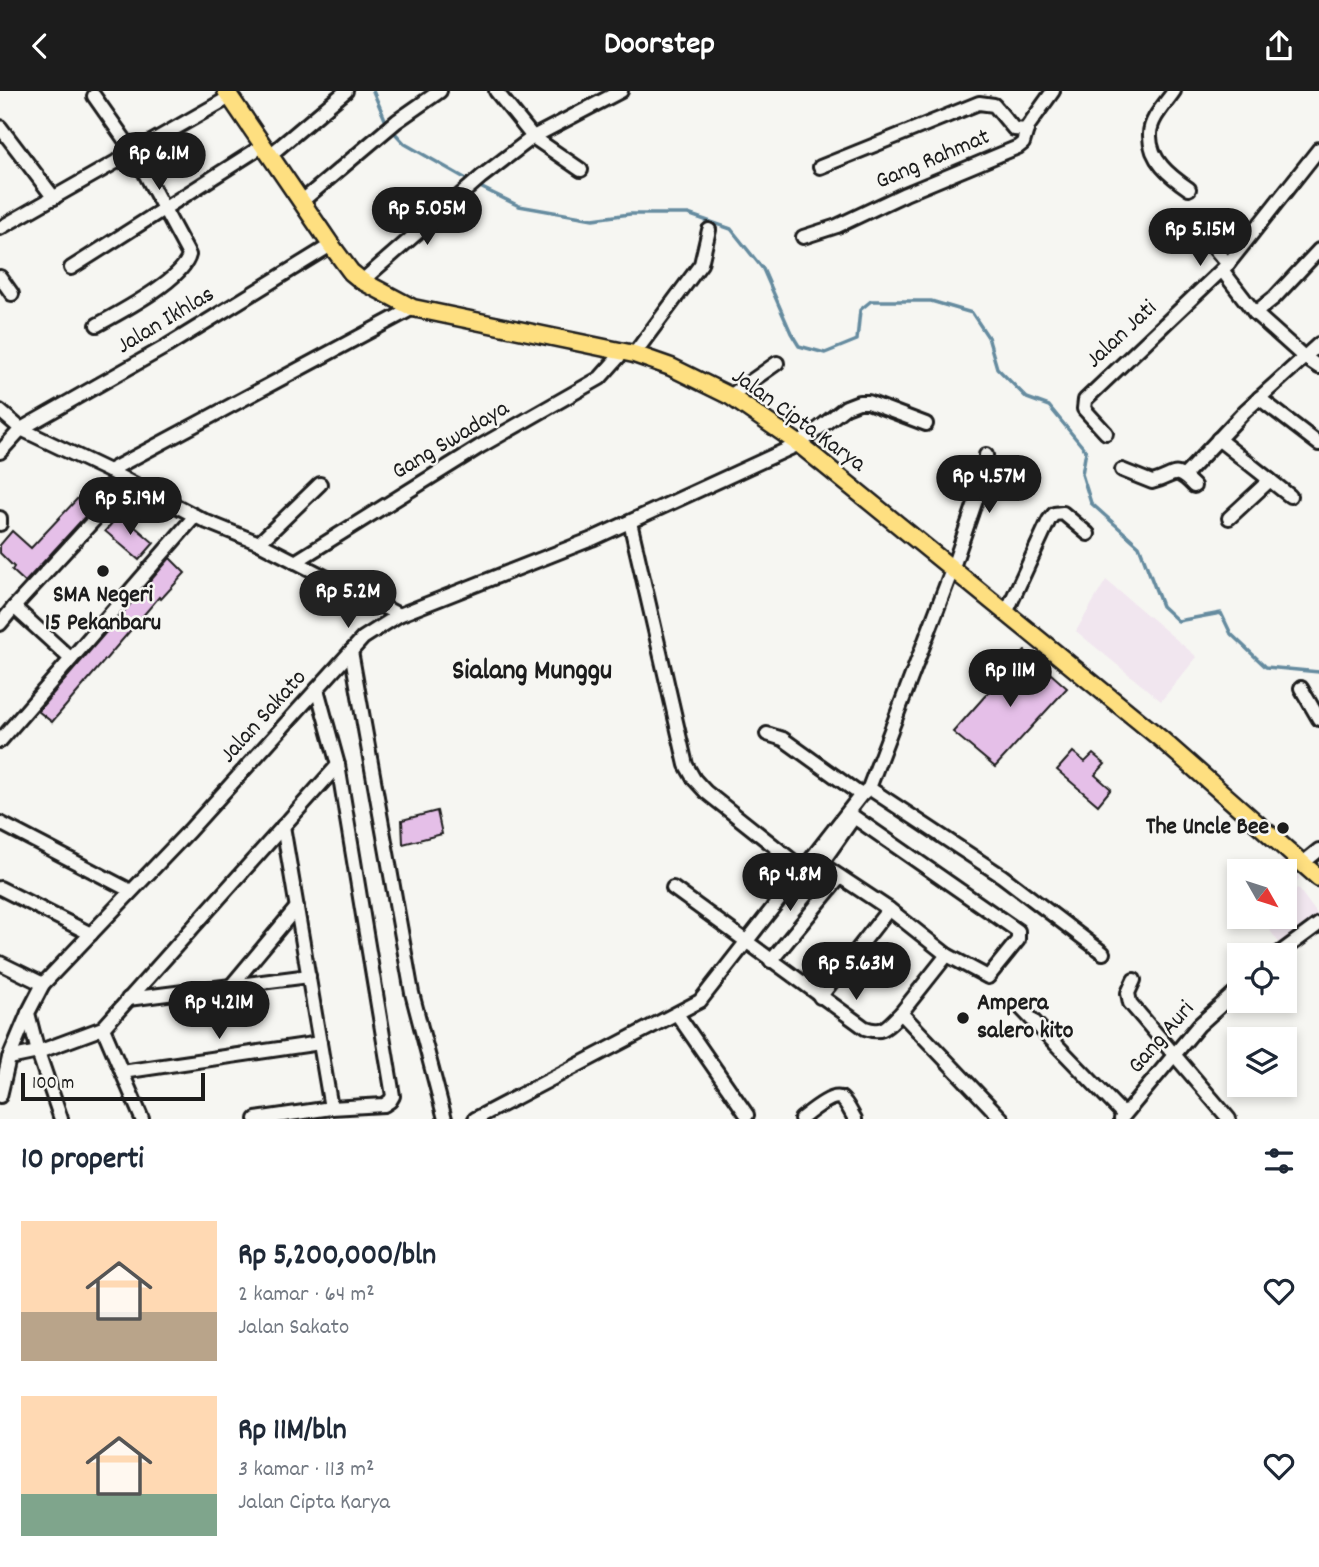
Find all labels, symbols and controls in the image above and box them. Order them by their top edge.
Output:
text: Doorstep [604,23,715,69]
icon: back [21,27,59,65]
icon: share [1260,27,1298,65]
street label: Gang Rahmat [871,121,995,199]
pin: Rp 6.1M [94,133,224,192]
text: Rp 6.1M [129,138,189,171]
pin: Rp 5.05M [355,187,499,247]
text: Rp 5.05M [388,193,466,226]
pin: Rp 5.15M [1128,209,1272,268]
text: Rp 5.15M [1165,214,1235,247]
street label: Jalan Ikhlas [111,278,221,364]
street label: Jalan Jati [1079,293,1165,377]
street label: Jalan Cipta Karya [724,361,873,482]
street label: Gang Swadaya [386,392,517,489]
pin: Rp 4.57M [917,455,1061,515]
text: Rp 4.57M [952,461,1026,494]
pin: Rp 5.19M [58,477,202,537]
text: Rp 5.19M [95,483,165,516]
marker: SMA Negeri 15 Pekanbaru [95,563,111,579]
pin: Rp 5.2M [283,571,413,630]
text: Rp 5.2M [315,576,381,609]
place label: SMA Negeri 15 Pekanbaru [45,579,161,641]
pin: Rp 11M [953,649,1067,709]
district label: Sialang Munggu [452,653,612,693]
text: Rp 11M [985,655,1035,688]
street label: Jalan Sakato [213,663,315,771]
place label: The Uncle Bee [1146,811,1269,845]
marker: The Uncle Bee [1275,820,1291,836]
pin: Rp 4.8M [725,853,855,913]
text: Rp 4.8M [758,859,822,892]
north arrow [1227,859,1297,929]
map controls [1227,859,1297,1097]
pin: Rp 5.63M [784,943,928,1002]
button: locate [1227,943,1297,1013]
text: Rp 5.63M [818,948,894,981]
pin: Rp 4.21M [147,981,291,1041]
text: Rp 4.21M [185,987,254,1020]
place label: Ampera salero kito [977,987,1074,1049]
street label: Gang Auri [1121,994,1203,1082]
marker: Ampera salero kito [955,1010,971,1026]
button: layers [1227,1027,1297,1097]
scale bar [21,1070,205,1102]
text: 100 m [32,1071,74,1098]
text: 10 properti [21,1140,144,1183]
icon: filters [1260,1142,1298,1180]
text: Rp 5,200,000/bln [238,1236,436,1279]
icon: home [77,1249,161,1333]
icon: heart [1260,1272,1298,1310]
text: 2 kamar · 64 m² [238,1279,375,1312]
text: Jalan Sakato [238,1312,349,1345]
text: Rp 11M/bln [238,1411,347,1454]
icon: home [77,1424,161,1508]
icon: heart [1260,1447,1298,1485]
text: 3 kamar · 113 m² [238,1454,374,1487]
text: Jalan Cipta Karya [238,1487,390,1520]

